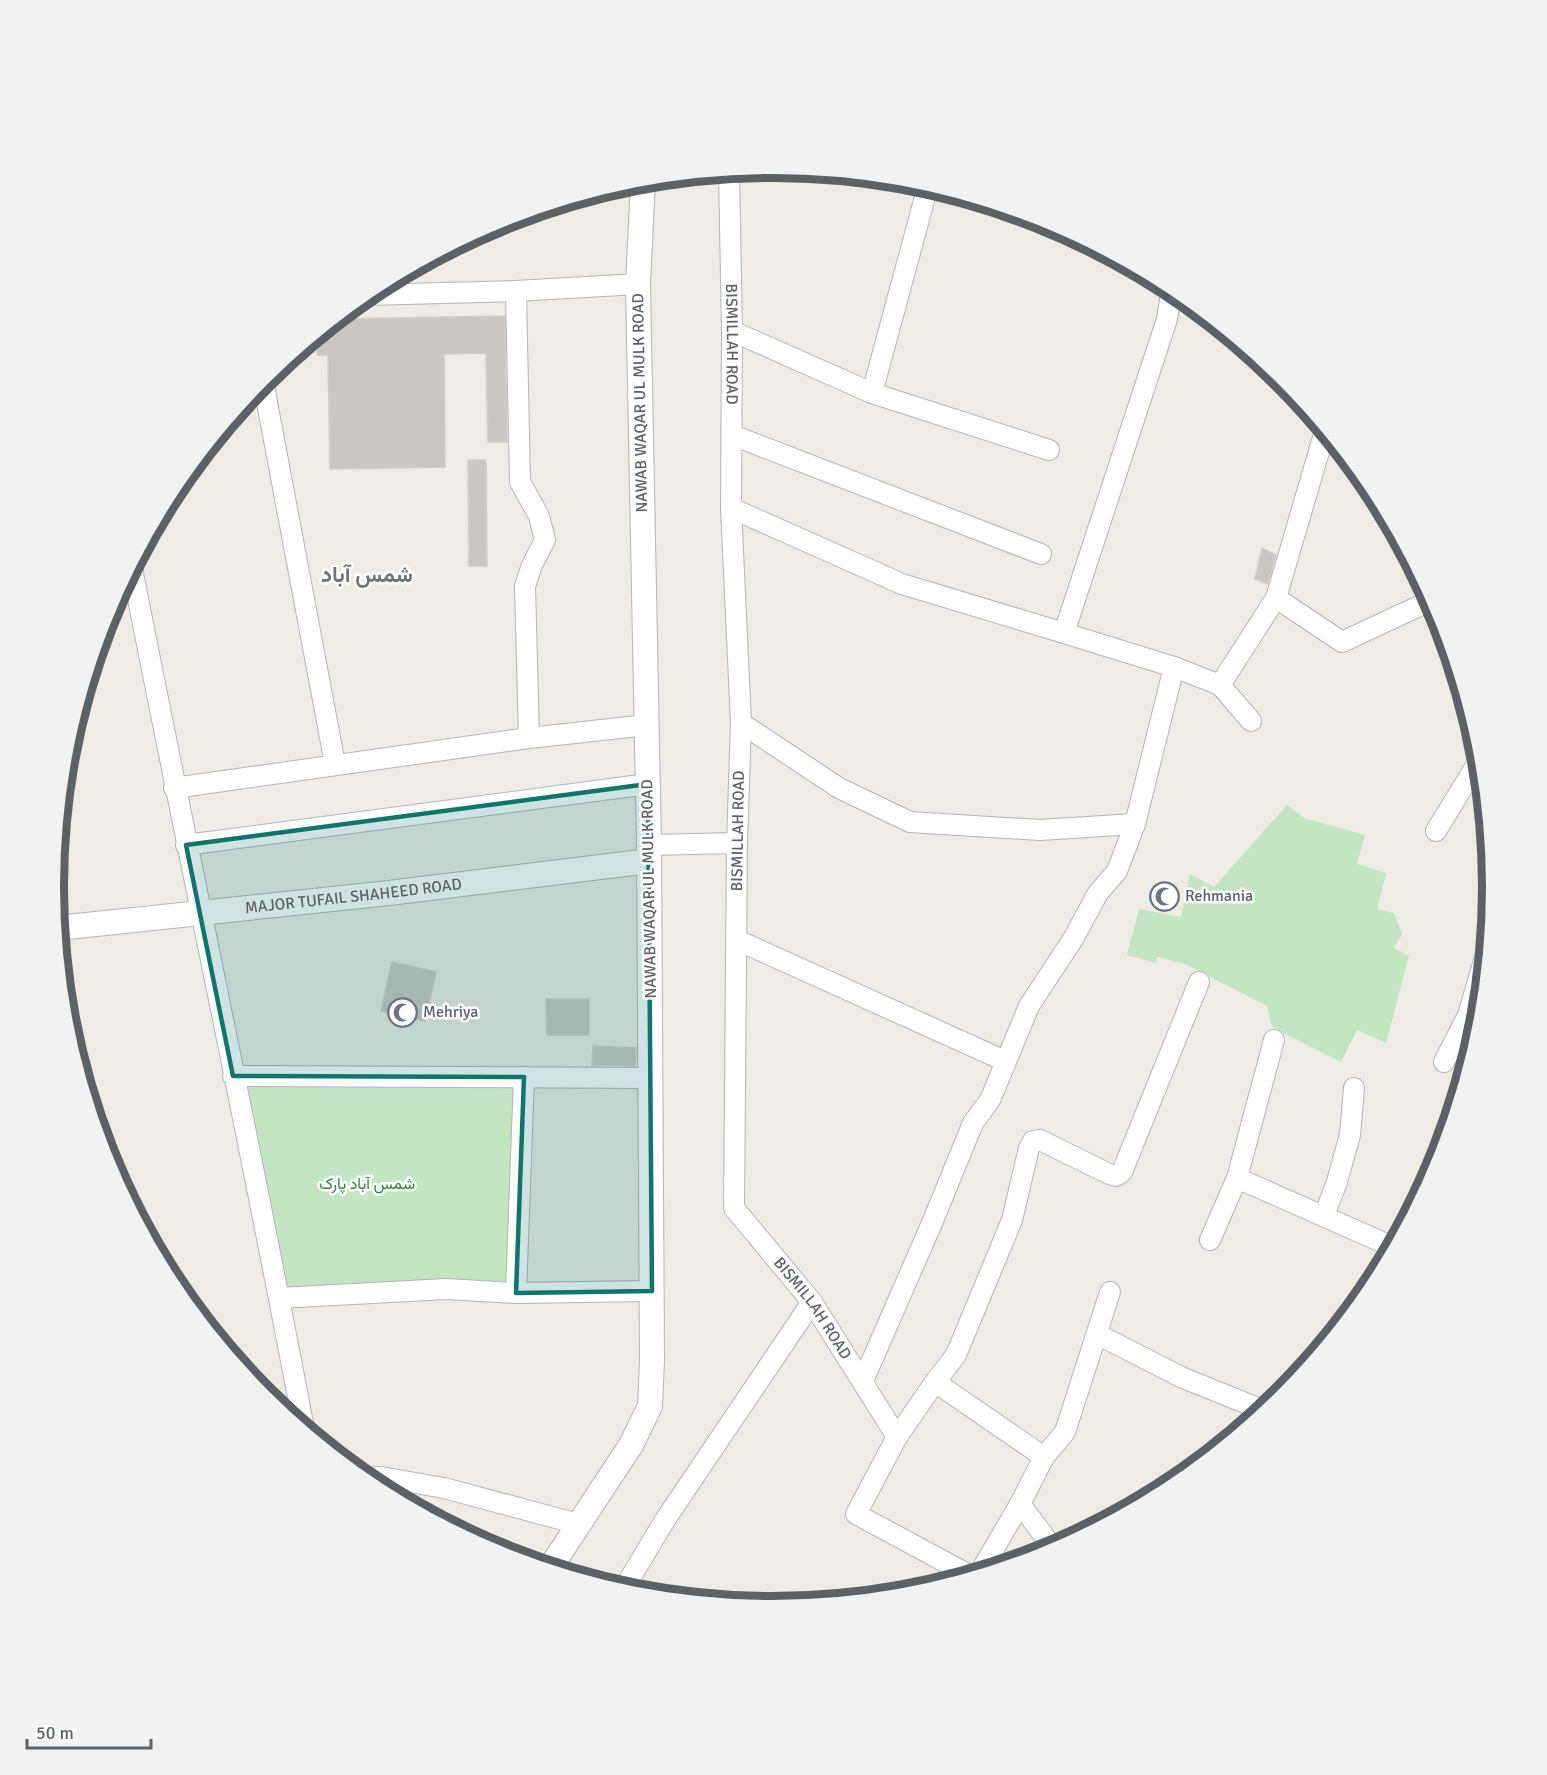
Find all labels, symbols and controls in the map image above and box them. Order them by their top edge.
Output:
street label: BISMILLAH ROAD [721,283,742,405]
street label: NAWAB WAQAR UL MULK ROAD [628,293,652,513]
district label: شمس آباد [321,561,413,588]
street label: BISMILLAH ROAD [727,770,749,892]
street label: NAWAB WAQAR UL MULK ROAD [637,779,661,999]
street label: MAJOR TUFAIL SHAHEED ROAD [244,874,463,918]
mosque icon: Rehmania [1148,880,1180,912]
place label: Rehmania [1185,886,1253,906]
mosque icon: Mehriya [386,996,418,1028]
place label: Mehriya [423,1002,478,1022]
park label: شمس آباد پارک [319,1174,415,1195]
street label: BISMILLAH ROAD [769,1253,856,1363]
scale bar [27,1712,152,1750]
text: 50 m [36,1722,74,1744]

